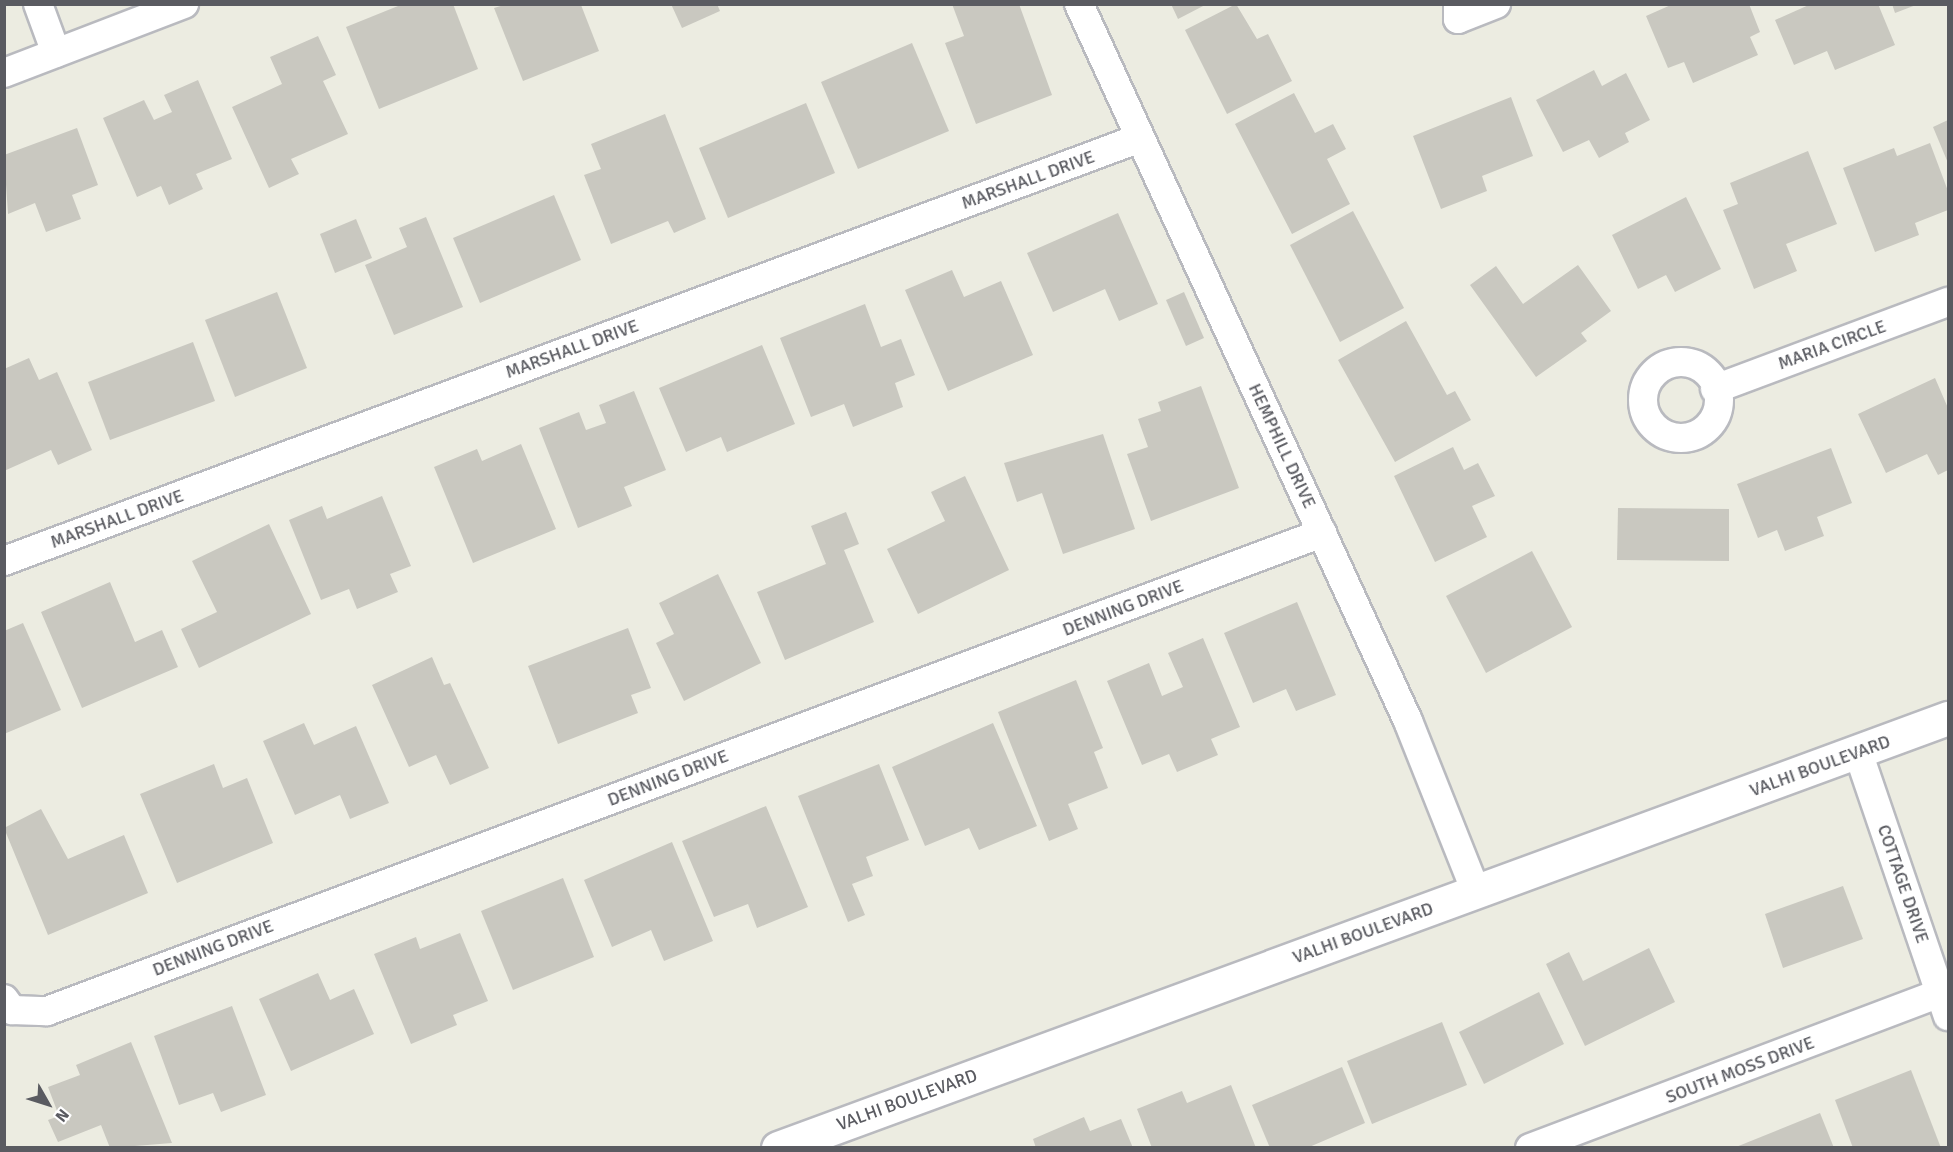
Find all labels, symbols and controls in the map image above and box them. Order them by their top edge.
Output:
street label: MARSHALL DRIVE [958,146,1098,214]
street label: MARSHALL DRIVE [502,315,642,383]
street label: MARIA CIRCLE [1775,315,1889,375]
street label: HEMPHILL DRIVE [1244,380,1320,512]
street label: MARSHALL DRIVE [47,485,187,553]
street label: DENNING DRIVE [1060,575,1186,641]
street label: VALHI BOULEVARD [1747,731,1893,801]
street label: DENNING DRIVE [605,745,731,811]
street label: COTTAGE DRIVE [1873,822,1933,946]
street label: VALHI BOULEVARD [1290,898,1436,968]
street label: DENNING DRIVE [150,915,276,981]
street label: SOUTH MOSS DRIVE [1663,1032,1817,1108]
street label: VALHI BOULEVARD [834,1065,980,1135]
north arrow [18,1074,78,1134]
text: N [51,1105,73,1126]

